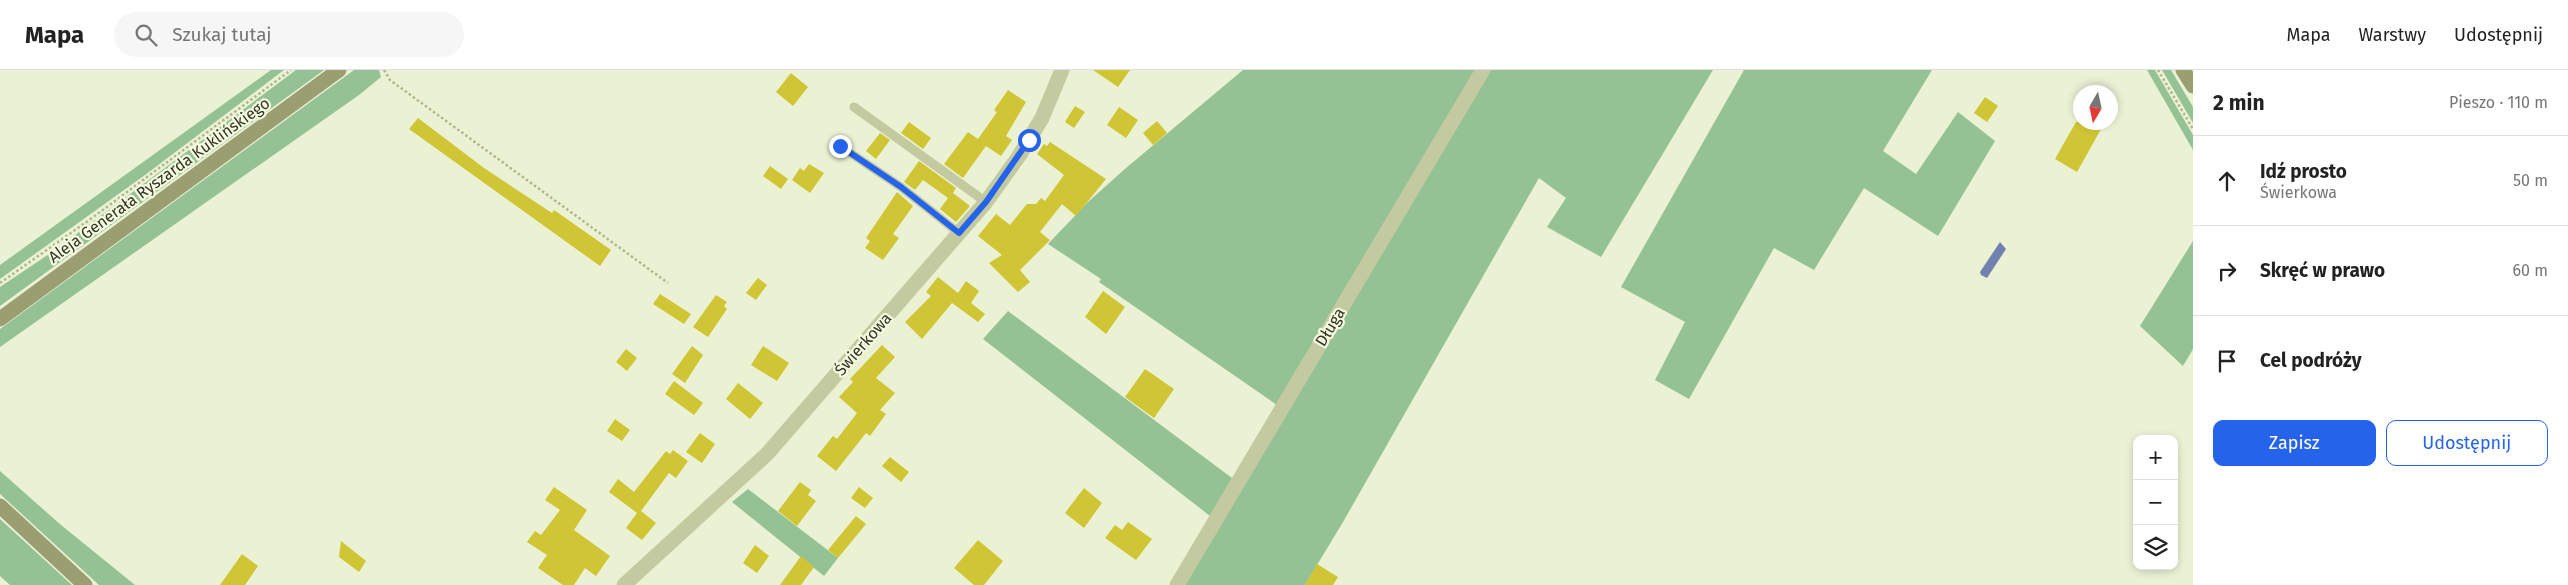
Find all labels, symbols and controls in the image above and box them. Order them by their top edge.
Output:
search box [114,12,464,57]
text: Mapa [25,21,84,49]
icon: search [132,21,160,49]
text: Szukaj tutaj [172,23,272,46]
text: Mapa [2286,24,2331,46]
text: Warstwy [2359,24,2426,46]
text: Udostępnij [2454,24,2543,46]
north arrow [2073,85,2118,130]
text: 2 min [2213,90,2265,116]
street label: Aleja Generała Ryszarda Kuklińskiego [45,93,273,267]
text: Pieszo · 110 m [2449,93,2548,112]
route start [1018,129,1041,152]
route end [829,135,852,158]
text: Idź prosto [2260,160,2347,183]
icon: ahead [2213,167,2241,195]
text: 50 m [2513,171,2548,190]
text: Świerkowa [2260,183,2337,202]
icon: right [2213,257,2241,285]
text: Skręć w prawo [2260,259,2385,282]
text: 60 m [2513,261,2548,280]
street label: Długa [1311,304,1349,350]
street label: Świerkowa [830,308,895,379]
icon: arrive [2213,347,2241,375]
text: Cel podróży [2260,349,2362,372]
button: Zapisz [2213,420,2376,466]
button: Udostępnij [2386,420,2548,466]
map controls [2133,435,2178,570]
button: + [2133,435,2178,480]
button: − [2133,480,2178,525]
button: layers [2133,525,2178,570]

